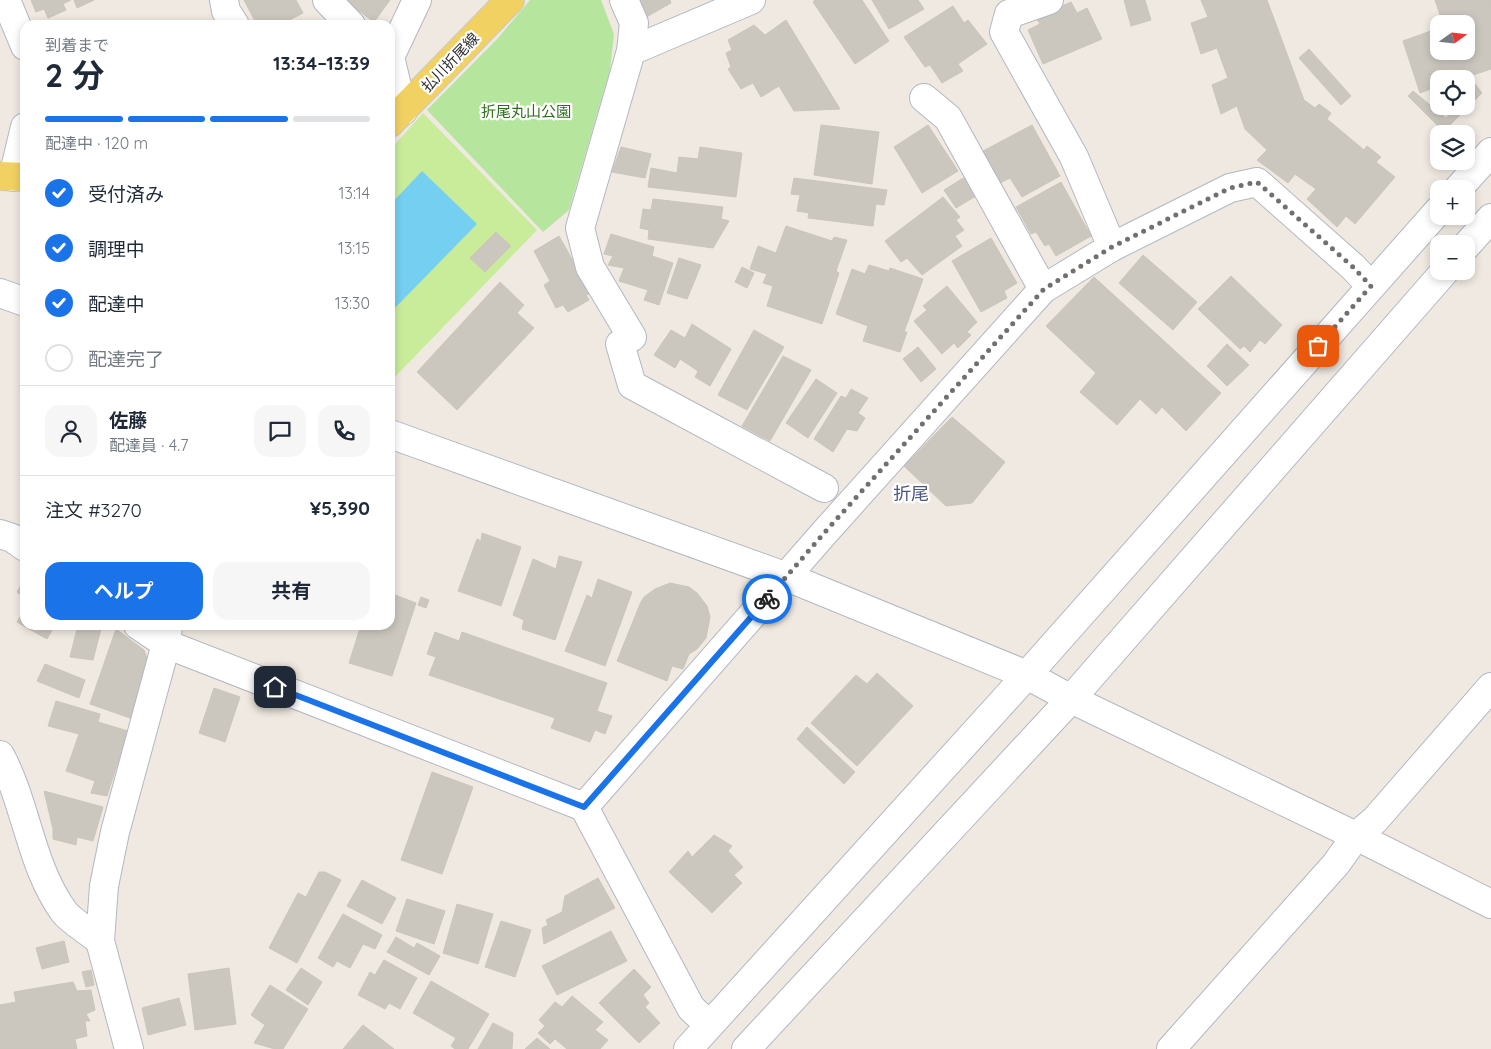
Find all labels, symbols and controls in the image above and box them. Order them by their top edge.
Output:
north arrow [1430,15,1475,60]
map controls [1430,15,1475,280]
street label: 払川折尾線 [417,28,483,96]
text: 到着まで [45,35,109,55]
text: 13:34–13:39 [273,51,370,75]
text: 2 分 [45,55,104,95]
button: locate [1430,70,1475,115]
park label: 折尾丸山公園 [481,102,571,121]
button: layers [1430,125,1475,170]
text: 配達中 · 120 m [45,133,148,153]
icon: check [45,179,73,207]
button: + [1430,180,1475,225]
text: 受付済み [88,182,164,206]
text: 13:14 [339,183,370,203]
icon: check [45,234,73,262]
button: − [1430,235,1475,280]
text: 調理中 [88,237,145,261]
text: 13:15 [338,238,370,258]
icon: check [45,289,73,317]
text: 配達中 [88,292,145,316]
text: 13:30 [335,293,370,313]
pin [1297,325,1339,367]
icon: bag [1304,332,1332,360]
text: 配達完了 [88,347,164,371]
button: person [45,405,97,457]
button: chat [254,405,306,457]
button: phone [318,405,370,457]
text: 佐藤 [109,408,147,432]
text: 配達員 · 4.7 [109,435,188,455]
district label: 折尾 [893,482,929,505]
text: ¥5,390 [310,496,370,520]
text: 注文 #3270 [45,498,142,522]
button: ヘルプ [45,562,203,620]
button: 共有 [213,562,370,620]
courier [742,574,792,624]
icon: bike [753,585,781,613]
pin [254,666,296,708]
icon: home [261,673,289,701]

